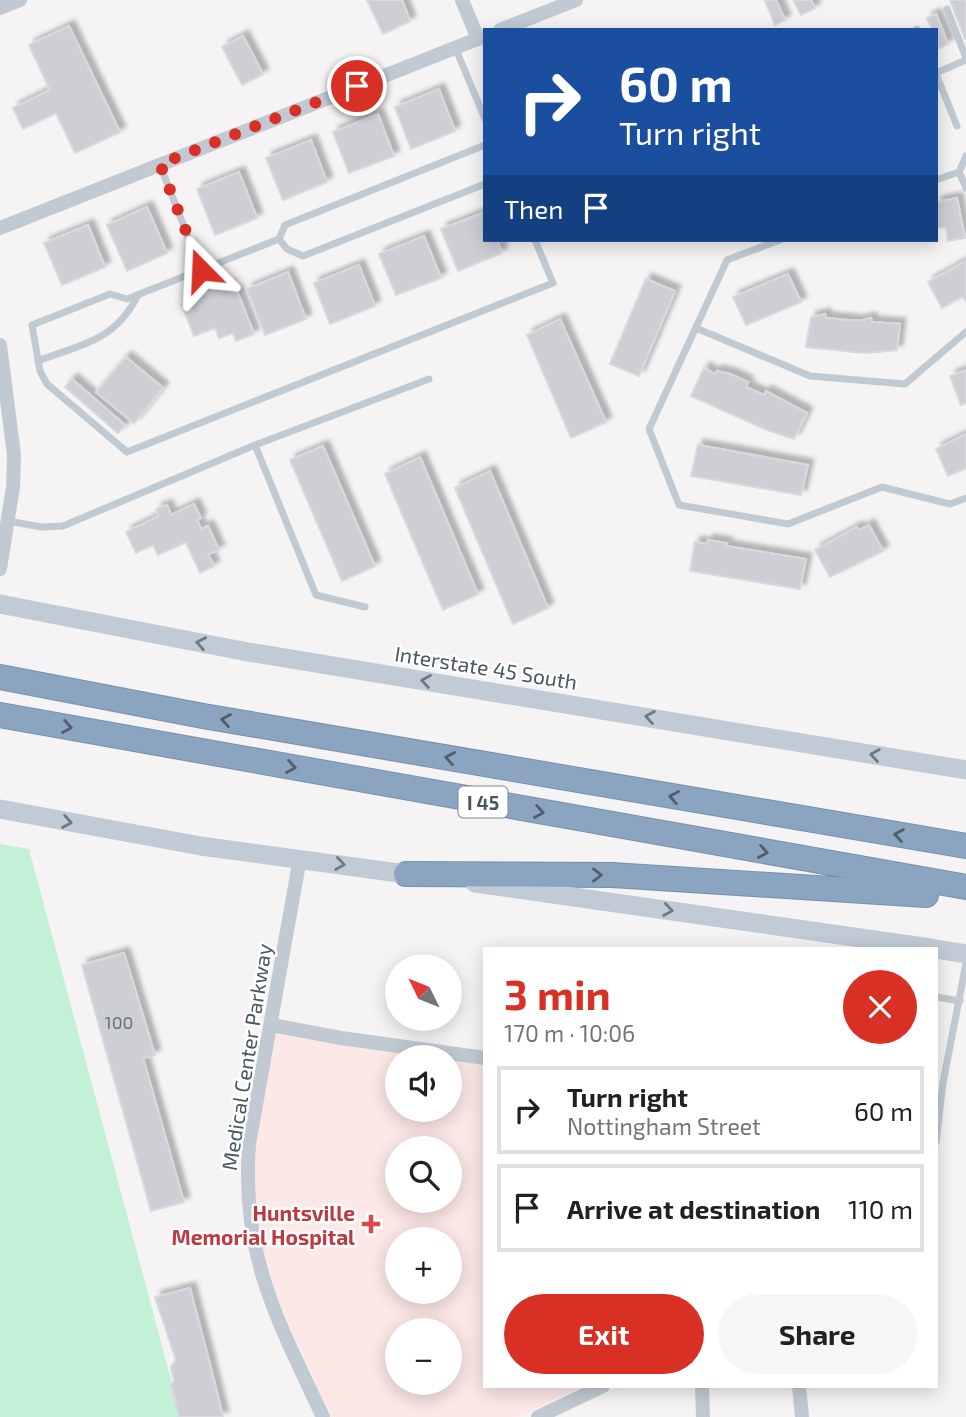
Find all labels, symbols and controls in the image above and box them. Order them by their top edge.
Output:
text: 60 m [619,53,733,112]
pin [327,56,387,116]
icon: right [504,56,595,147]
icon: arrive [338,67,376,105]
text: Turn right [619,113,761,151]
icon: arrive [577,189,615,227]
text: Then [504,193,563,224]
position arrow [164,233,238,307]
one-way arrow [195,636,207,651]
street label: Interstate 45 South [393,640,579,694]
one-way arrow [420,674,431,689]
one-way arrow [644,710,656,725]
one-way arrow [220,713,232,728]
one-way arrow [61,719,73,734]
one-way arrow [869,748,880,763]
one-way arrow [444,752,456,767]
one-way arrow [285,759,297,774]
road number: I 45 [458,786,508,818]
one-way arrow [668,790,680,805]
one-way arrow [533,804,545,819]
one-way arrow [61,813,73,828]
one-way arrow [893,828,905,843]
one-way arrow [757,844,769,859]
one-way arrow [334,856,346,871]
one-way arrow [592,867,603,883]
one-way arrow [662,902,674,917]
street label: Medical Center Parkway [216,942,276,1172]
north arrow [385,954,462,1031]
map controls [385,954,462,1395]
text: 3 min [504,968,611,1018]
button: close [843,970,917,1044]
house number: 100 [105,1011,133,1033]
text: 170 m · 10:06 [504,1019,635,1047]
button: sound [385,1045,462,1122]
text: Turn right [567,1081,688,1112]
icon: right [508,1091,546,1129]
text: 60 m [854,1095,913,1126]
text: Nottingham Street [567,1112,761,1140]
button: search [385,1136,462,1213]
icon: arrive [508,1189,546,1227]
text: Arrive at destination [567,1193,820,1224]
text: 110 m [848,1193,913,1224]
place label: Huntsville Memorial Hospital [171,1200,355,1249]
marker: Huntsville Memorial Hospital [361,1214,381,1234]
button: + [385,1227,462,1304]
button: Exit [504,1294,704,1374]
button: Share [718,1294,917,1374]
button: − [385,1318,462,1395]

